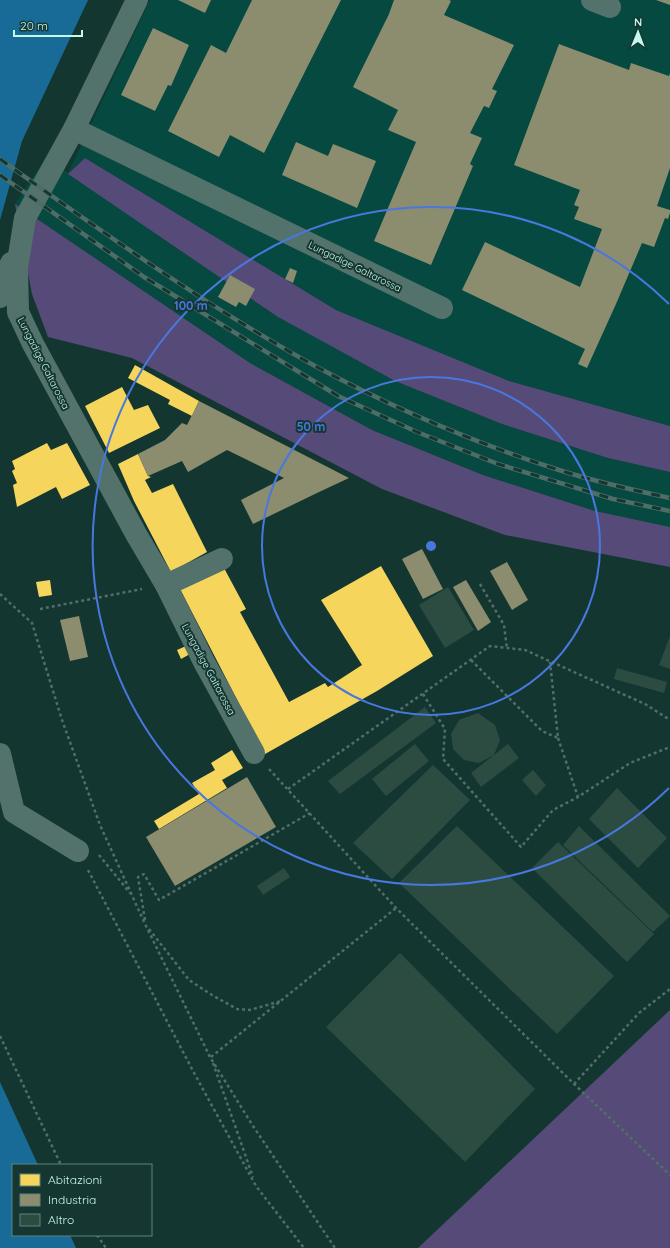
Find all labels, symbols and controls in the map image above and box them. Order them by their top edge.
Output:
scale bar [14,12,82,38]
north arrow [618,12,658,52]
text: N [634,15,642,29]
text: 20 m [20,18,48,33]
street label: Lungadige Galtarossa [306,238,403,295]
text: 100 m [174,298,208,313]
street label: Lungadige Galtarossa [15,315,72,412]
text: 50 m [297,419,325,434]
centre of rings [424,539,438,553]
street label: Lungadige Galtarossa [179,621,238,717]
legend [12,1164,152,1236]
text: Abitazioni [48,1172,102,1187]
text: Industria [48,1192,96,1207]
text: Altro [48,1212,74,1227]

